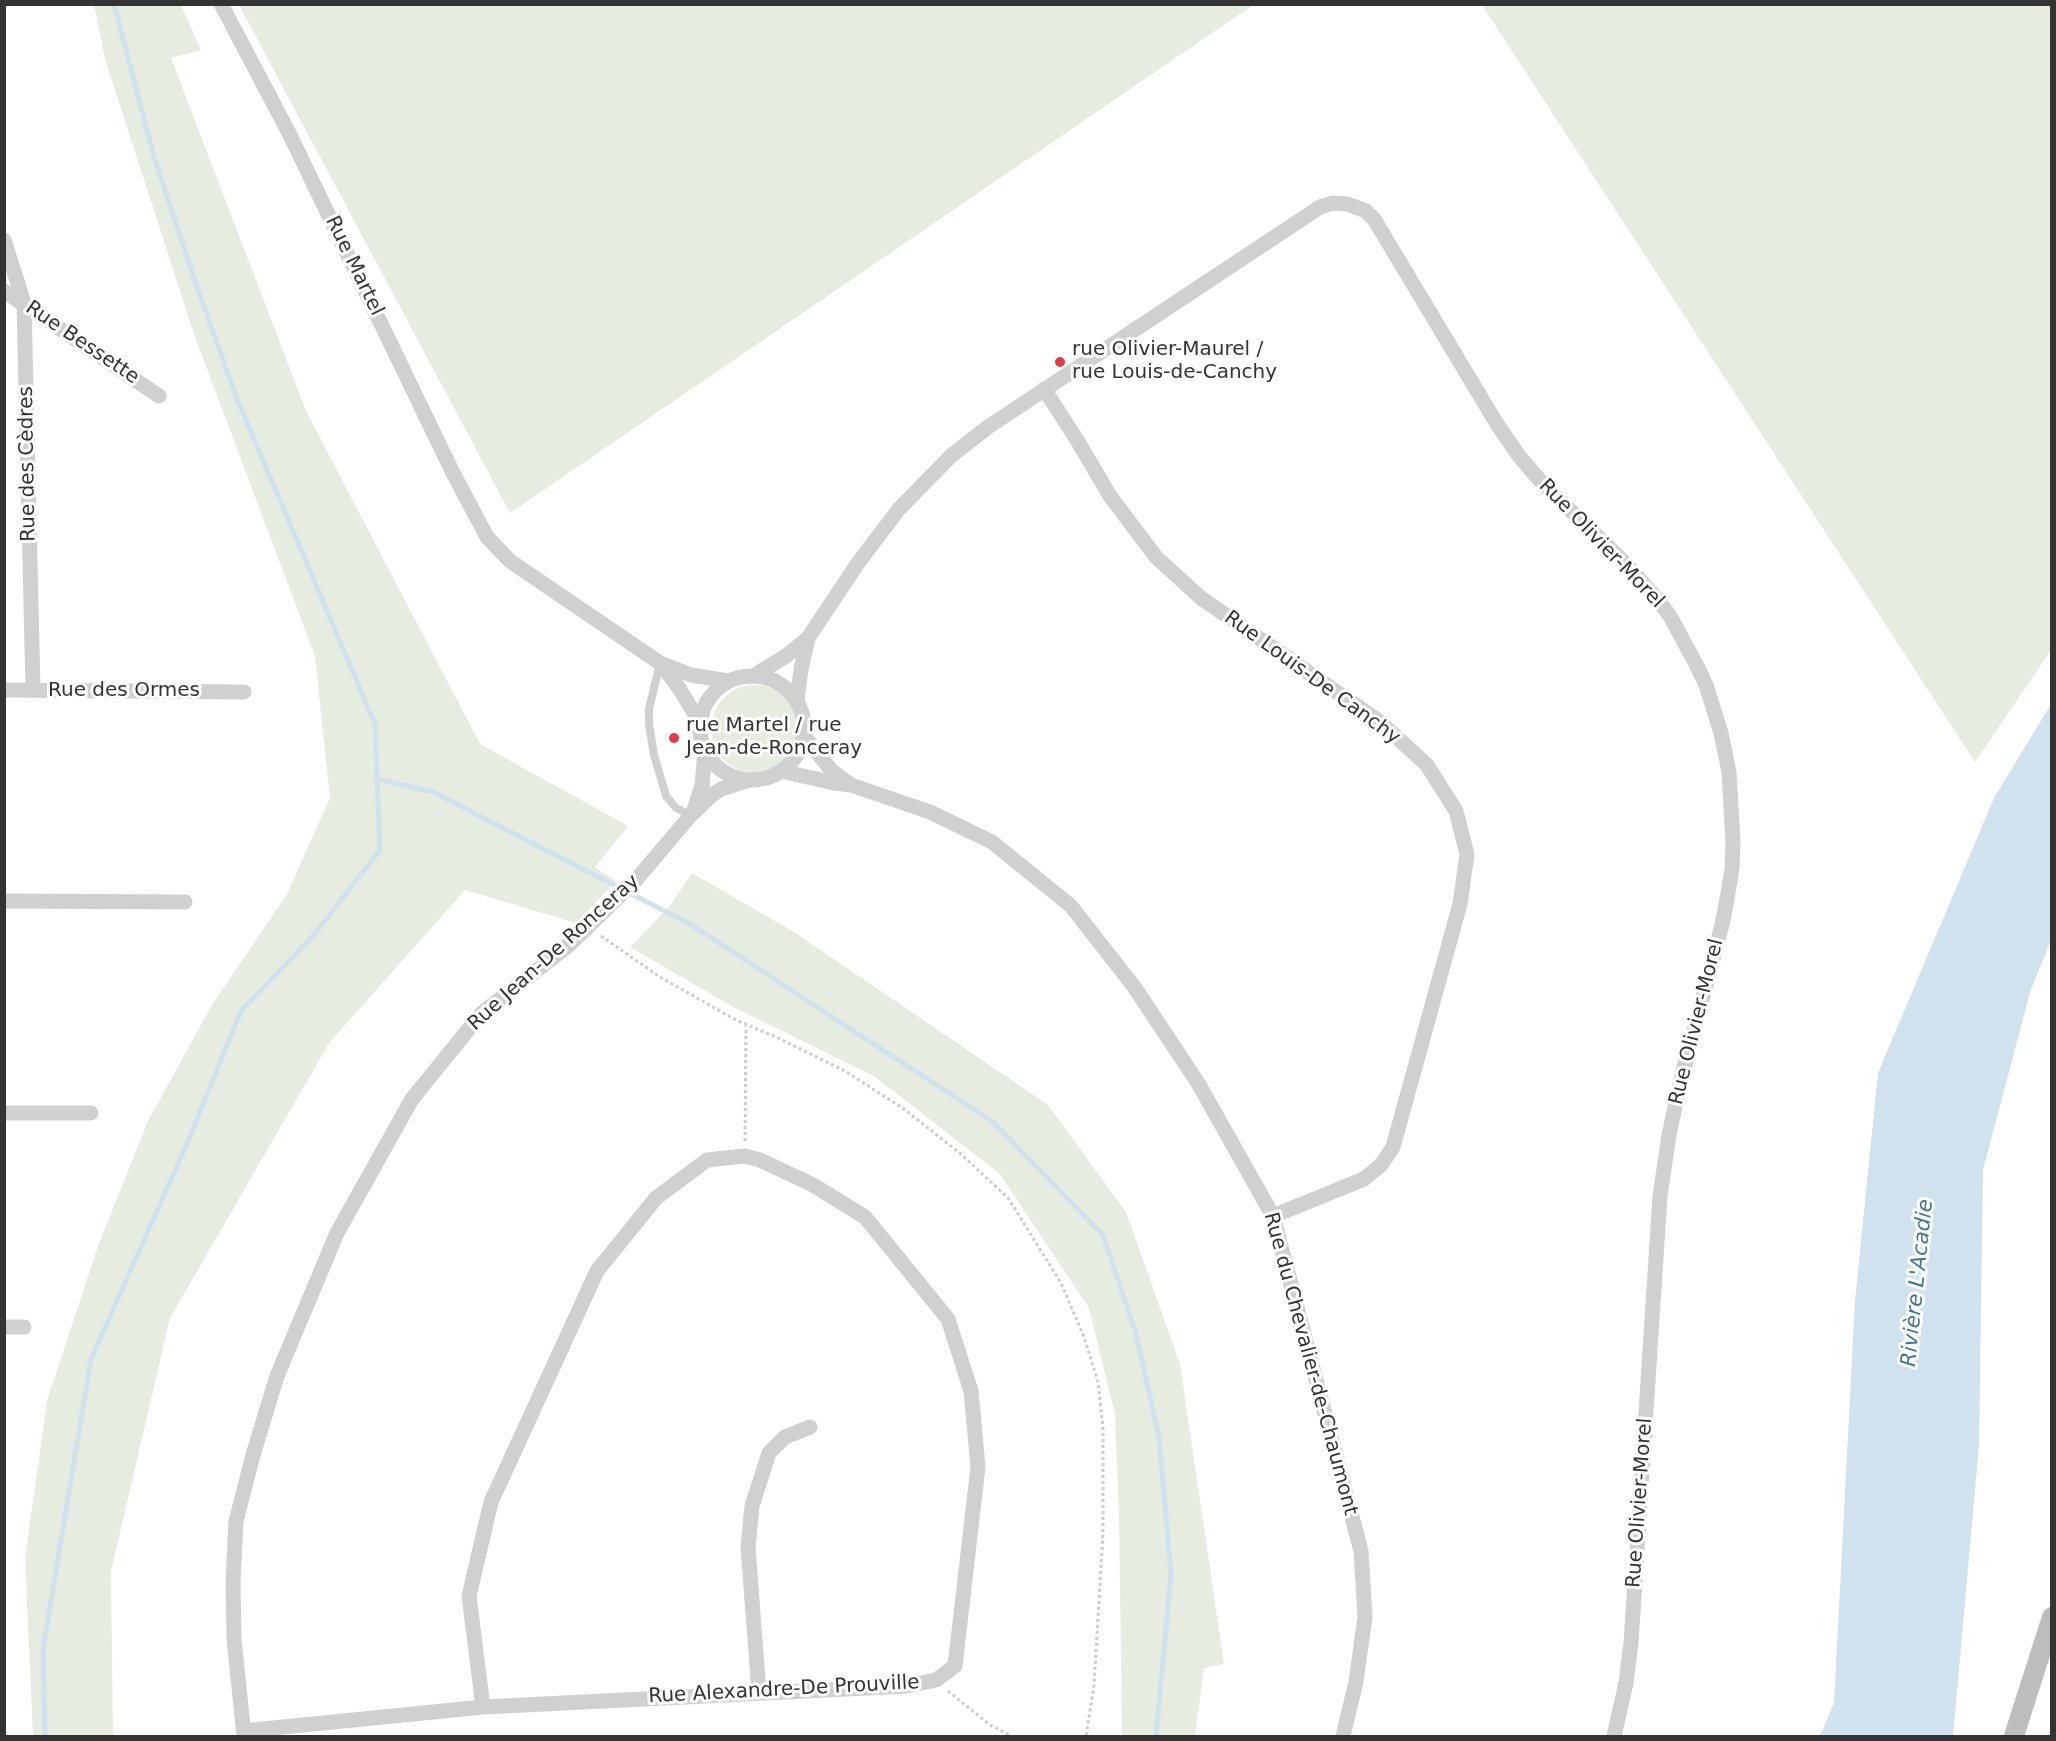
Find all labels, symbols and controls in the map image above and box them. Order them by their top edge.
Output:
street label: Rue Martel [320,212,388,320]
street label: Rue Bessette [21,296,143,390]
place label: rue Olivier-Maurel / rue Louis-de-Canchy [1072,338,1277,385]
marker: rue Olivier-Maurel / rue Louis-de-Canchy [1053,355,1067,369]
street label: Rue des Cèdres [15,386,41,542]
street label: Rue Olivier-Morel [1533,474,1669,614]
street label: Rue Louis-De Canchy [1219,606,1405,750]
street label: Rue des Ormes [48,679,200,703]
place label: rue Martel / rue Jean-de-Ronceray [686,714,862,761]
marker: rue Martel / rue Jean-de-Ronceray [667,731,681,745]
street label: Rue Jean-De Ronceray [463,870,645,1036]
street label: Rue Olivier-Morel [1665,937,1729,1107]
water label: Rivière L'Acadie [1897,1198,1939,1368]
street label: Rue du Chevalier-de-Chaumont [1258,1210,1362,1518]
street label: Rue Olivier-Morel [1622,1417,1658,1589]
street label: Rue Alexandre-De Prouville [648,1671,920,1709]

